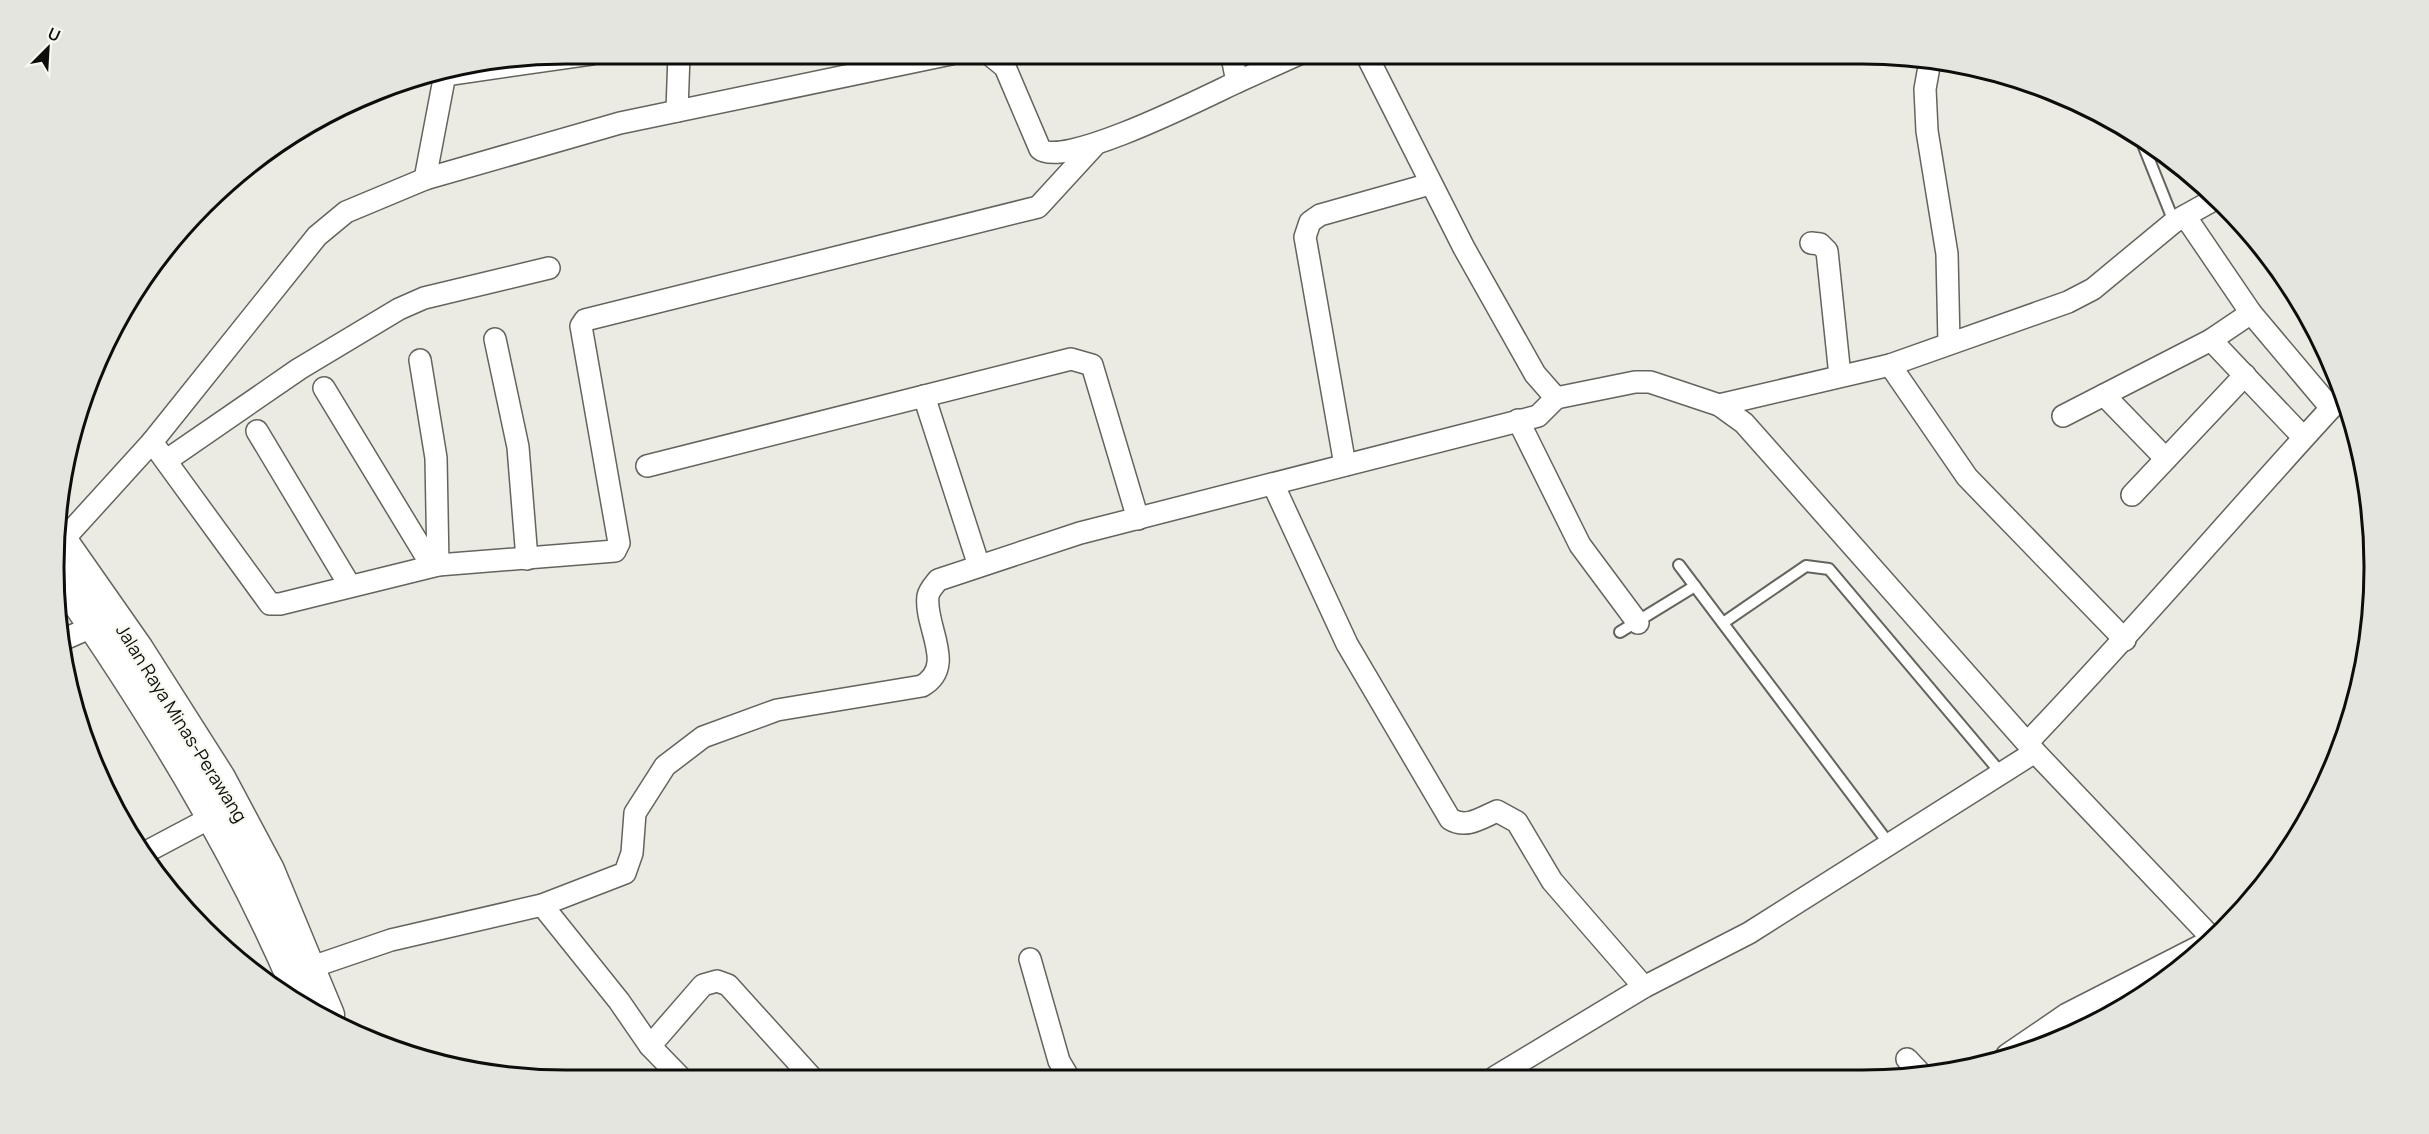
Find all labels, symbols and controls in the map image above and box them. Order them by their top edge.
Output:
north arrow [18,18,78,78]
text: U [44,22,64,47]
street label: Jalan Raya Minas-Perawang [111,619,253,827]

